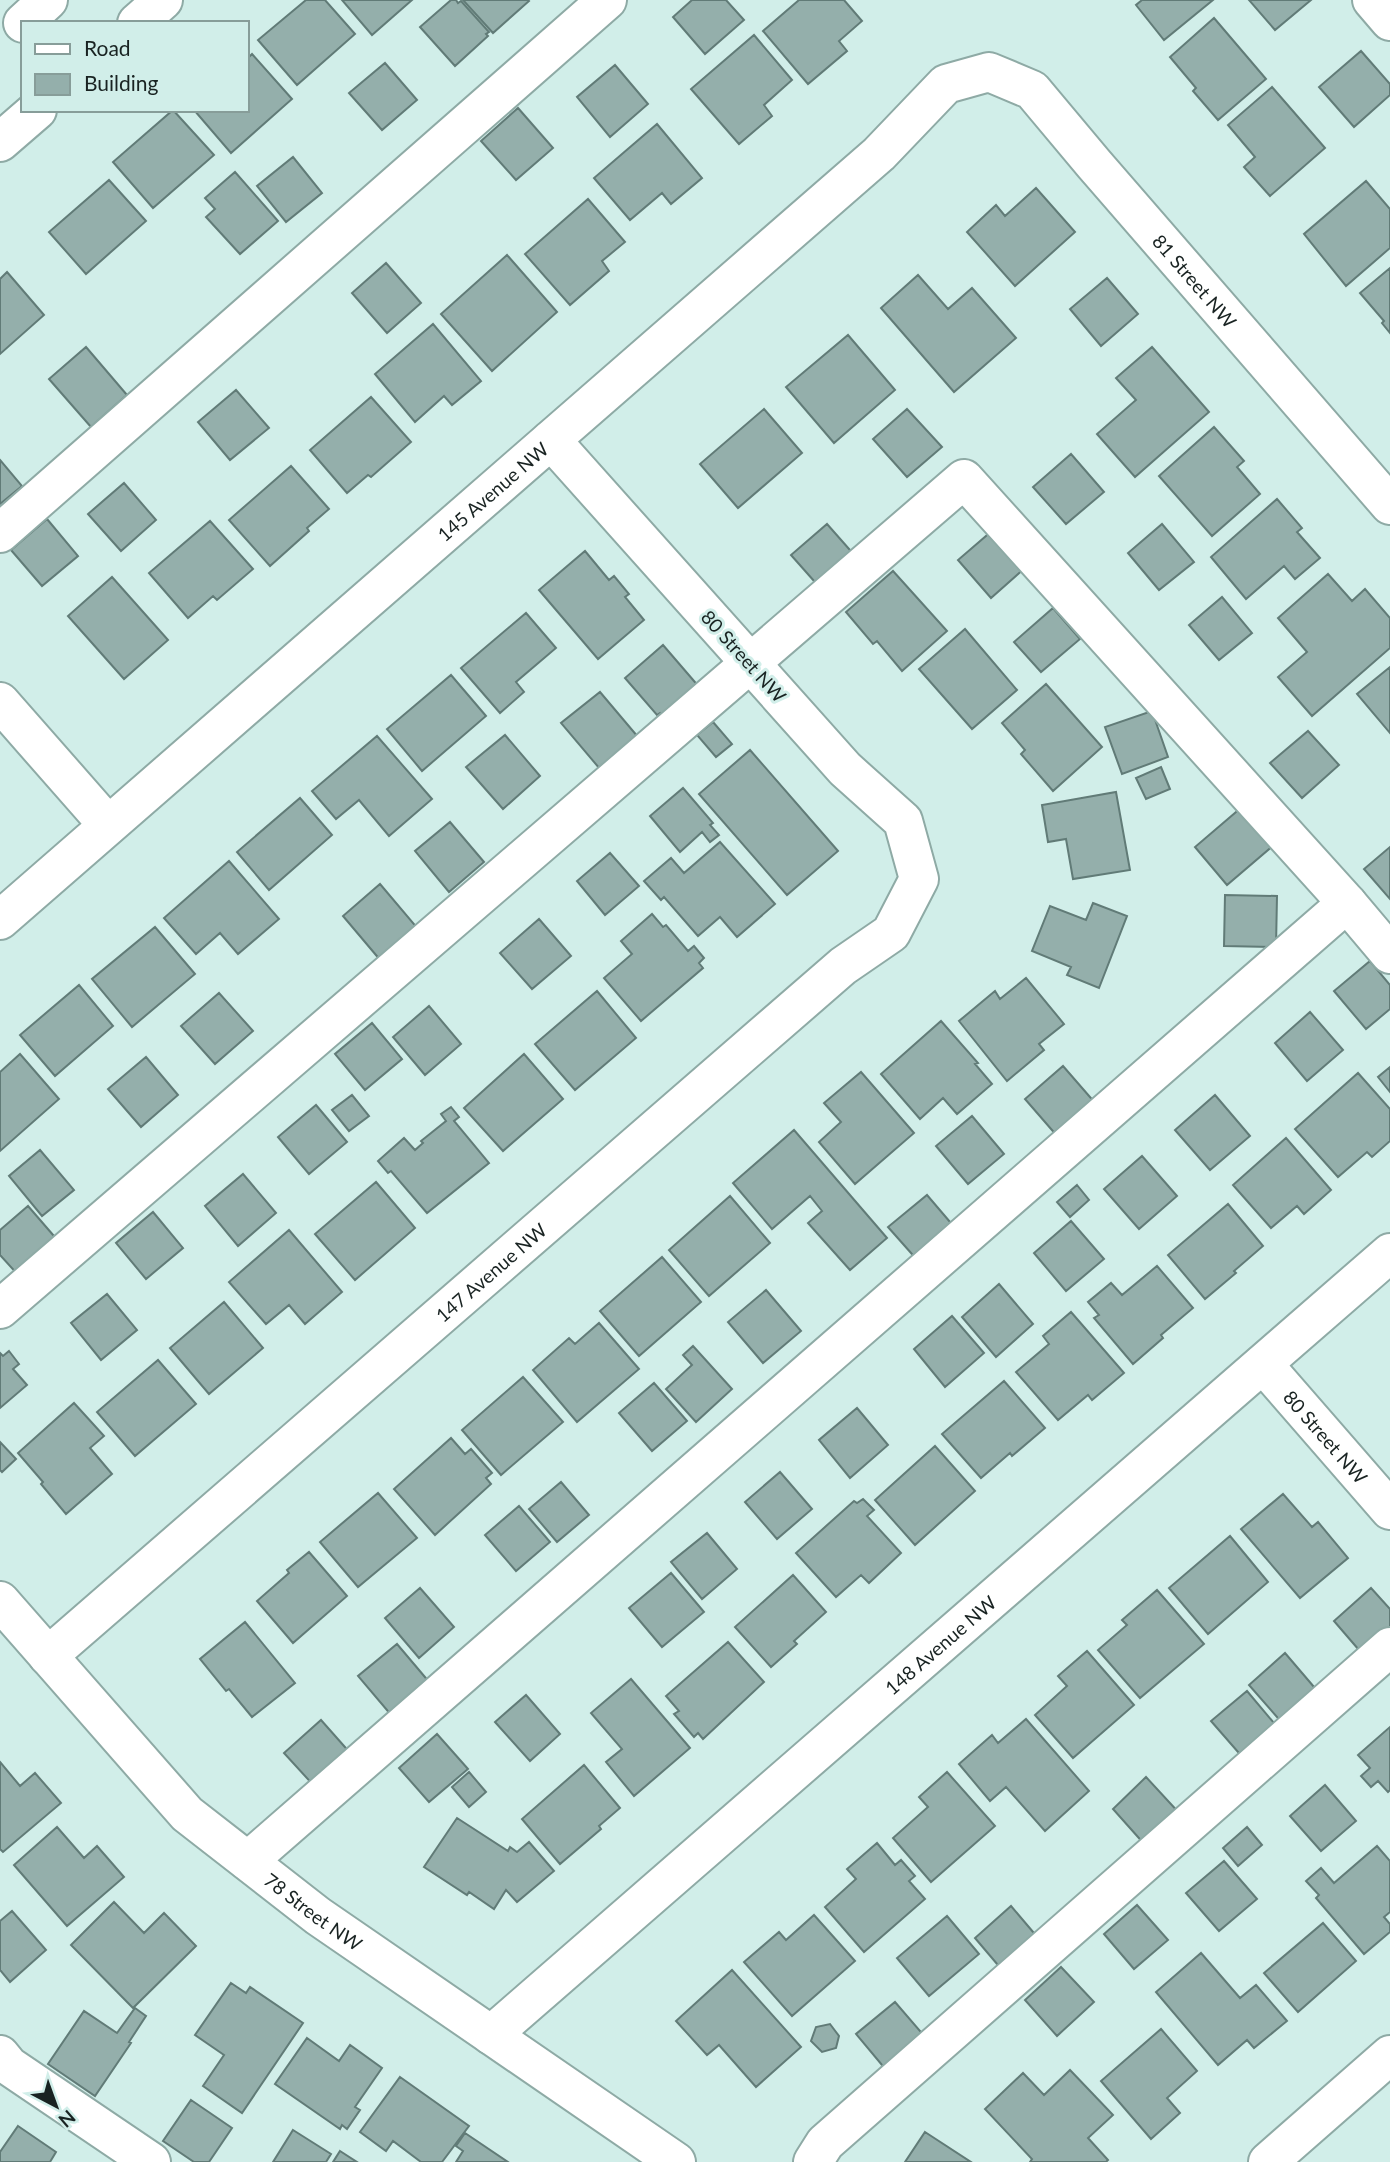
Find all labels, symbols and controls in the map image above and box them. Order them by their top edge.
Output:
legend [21,21,248,112]
text: Road [84,35,131,60]
text: Building [84,70,159,95]
street label: 81 Street NW [1148,229,1242,332]
street label: 145 Avenue NW [432,436,553,545]
street label: 80 Street NW [697,605,792,707]
street label: 147 Avenue NW [430,1217,551,1326]
street label: 80 Street NW [1279,1385,1373,1488]
street label: 148 Avenue NW [880,1590,1000,1699]
street label: 78 Street NW [260,1867,367,1955]
north arrow [21,2071,91,2141]
text: N [54,2106,81,2133]

